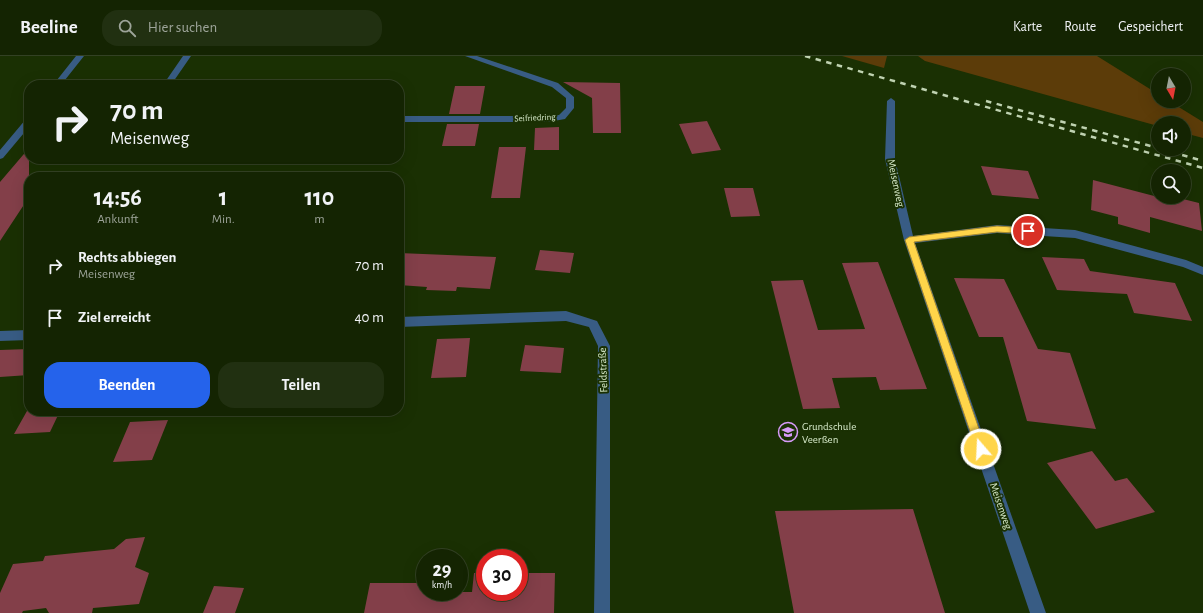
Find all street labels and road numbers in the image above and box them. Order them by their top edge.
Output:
street label: Seifriedring [514,112,556,124]
street label: Meisenweg [886,158,907,208]
street label: Feldstraße [597,347,609,393]
street label: Meisenweg [988,481,1014,531]

